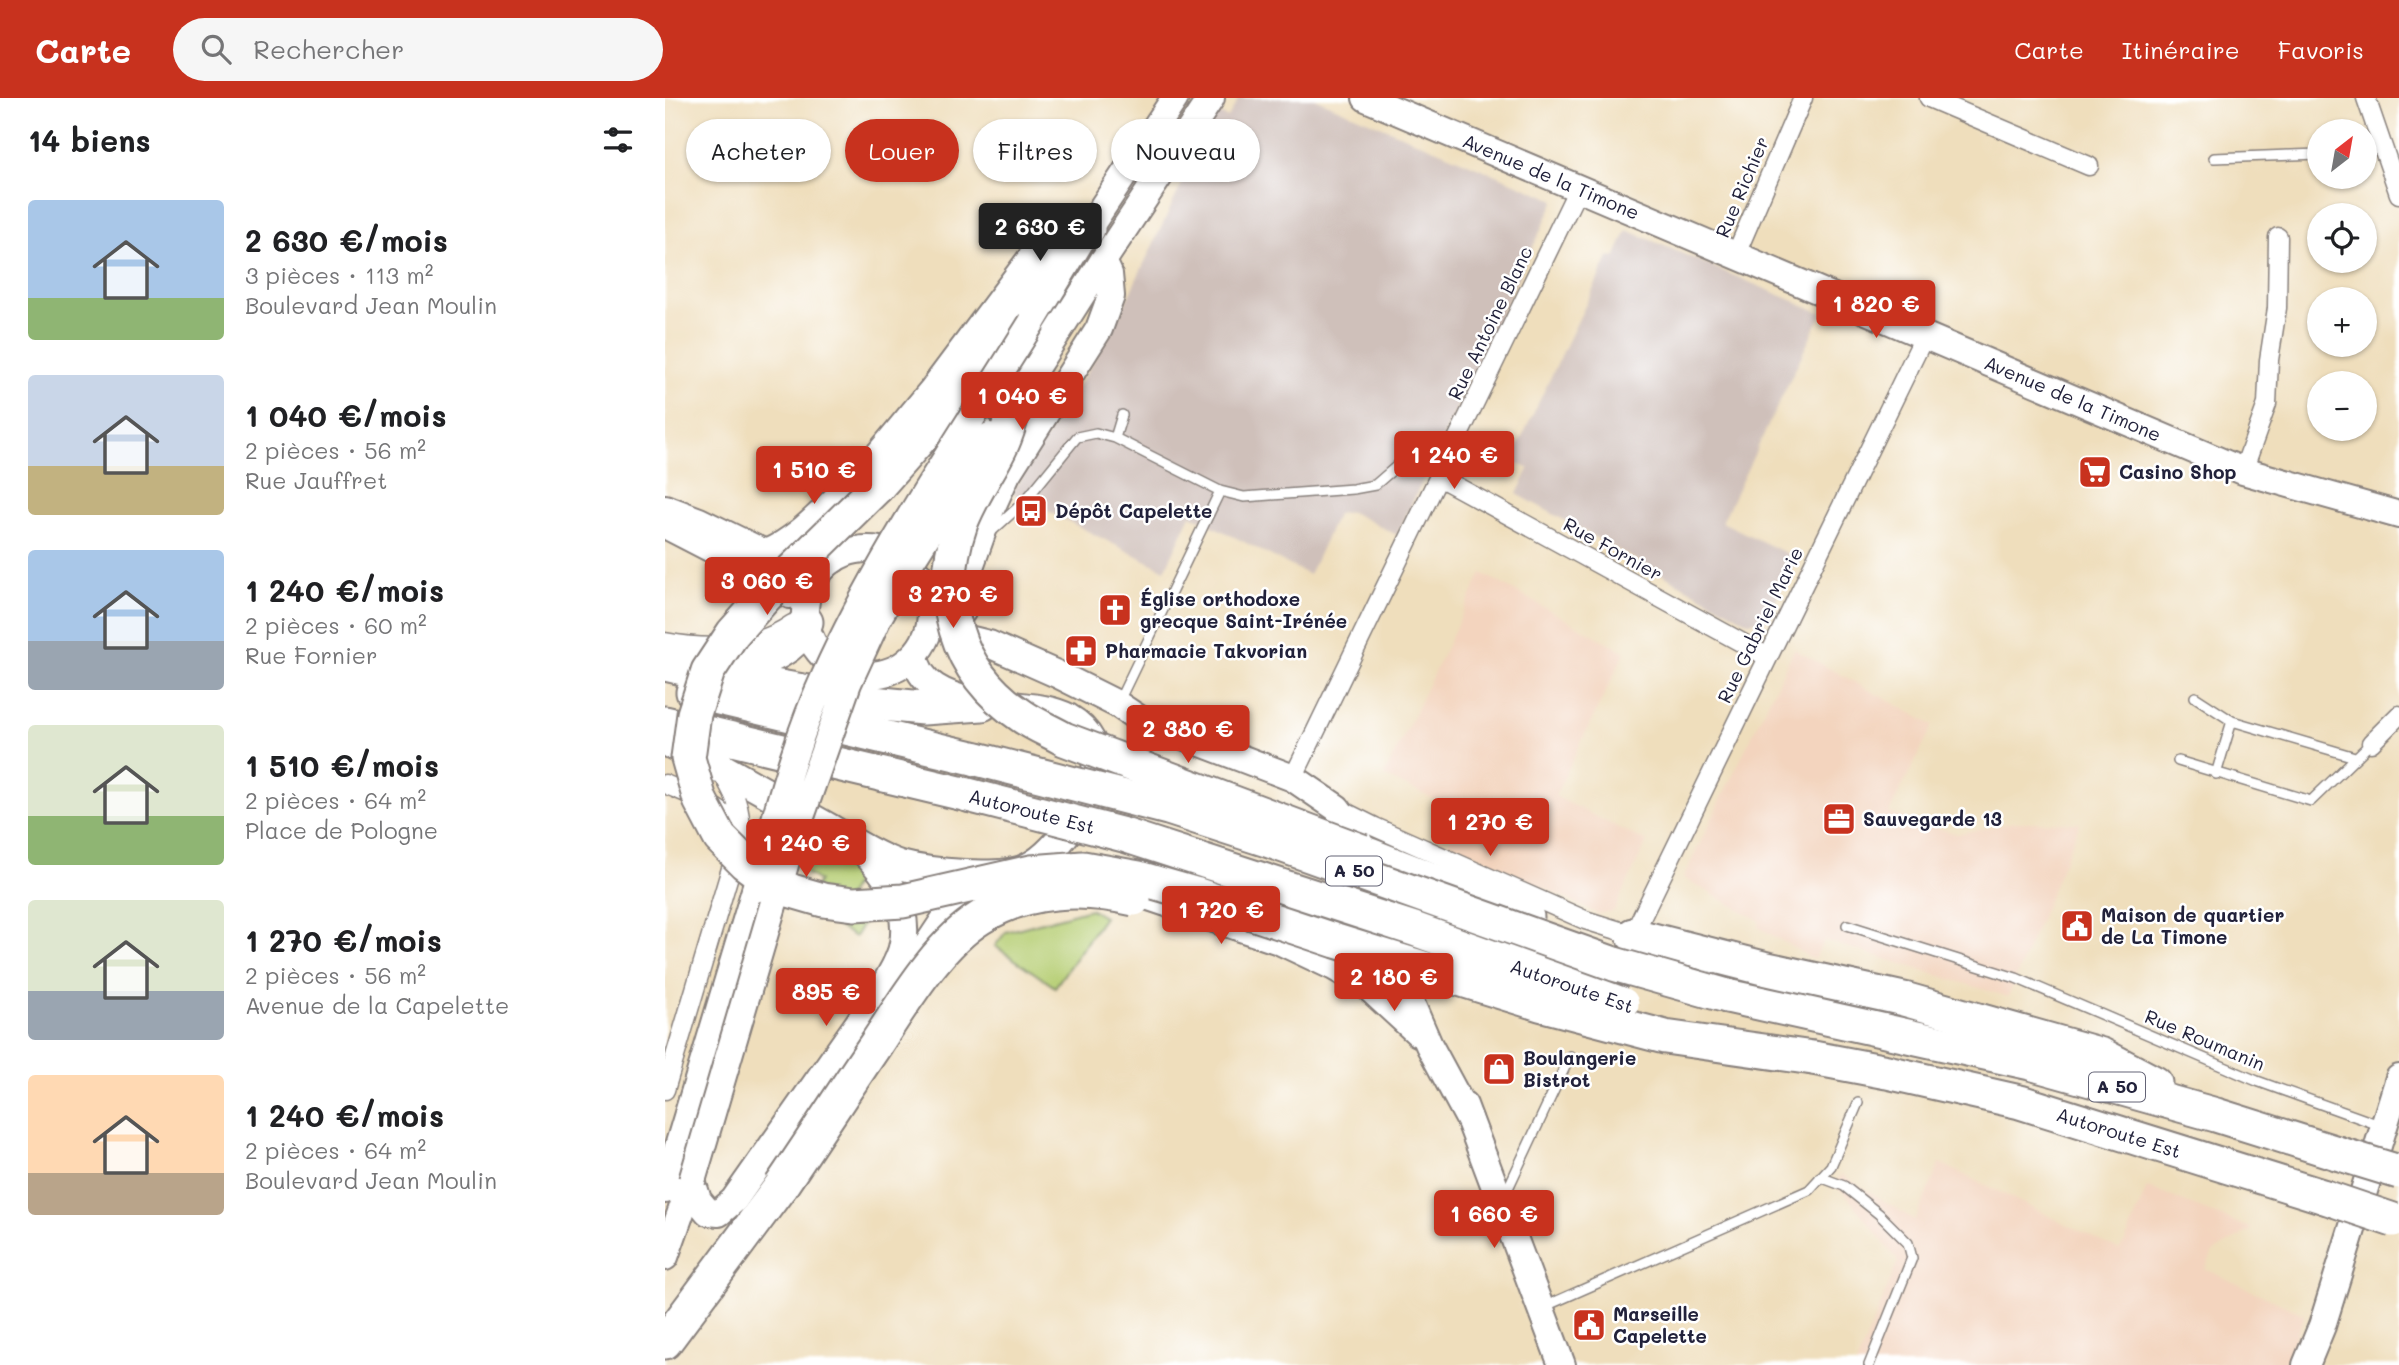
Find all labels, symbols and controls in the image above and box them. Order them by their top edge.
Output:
search box [173,18,663,81]
text: Carte [35,28,131,71]
icon: search [197,30,235,68]
text: Rechercher [253,32,404,66]
text: Carte [2014,34,2084,65]
text: Itinéraire [2122,34,2240,65]
text: Favoris [2278,34,2364,65]
chip: Acheter [686,119,831,182]
chip: Louer [845,119,959,182]
chip: Filtres [973,119,1097,182]
chip: Nouveau [1111,119,1260,182]
north arrow [2307,119,2377,189]
map controls [2307,119,2377,441]
text: 14 biens [28,120,151,160]
icon: filters [599,121,637,159]
street label: Avenue de la Timone [1459,128,1643,225]
street label: Rue Richier [1709,132,1774,241]
button: locate [2307,203,2377,273]
pin: 2 630 € [975,204,1105,263]
text: 2 630 € [995,211,1085,241]
text: 2 630 €/mois [245,220,448,260]
icon: home [84,228,168,312]
street label: Rue Antoine Blanc [1441,242,1538,404]
text: 3 pièces · 113 m² [245,260,433,290]
pin: 1 820 € [1811,280,1941,340]
button: + [2307,287,2377,357]
text: 1 820 € [1832,288,1920,318]
text: Boulevard Jean Moulin [245,290,497,320]
street label: Avenue de la Timone [1981,350,2165,447]
button: − [2307,371,2377,441]
pin: 1 040 € [957,372,1087,432]
text: 1 040 € [977,380,1067,410]
text: 1 040 €/mois [245,395,447,435]
icon: home [84,403,168,487]
pin: 1 240 € [1389,432,1519,491]
text: 2 pièces · 56 m² [245,435,426,465]
text: 1 240 € [1410,439,1498,469]
pin: 1 510 € [749,446,879,506]
supermarket icon: Casino Shop [2076,453,2114,491]
text: 1 510 € [772,454,856,484]
place label: Casino Shop [2119,459,2237,484]
text: Rue Jauffret [245,465,387,495]
bus stop icon: Dépôt Capelette [1012,492,1050,530]
place label: Dépôt Capelette [1055,498,1212,523]
street label: Rue Fornier [1559,511,1667,586]
street label: Rue Gabriel Marie [1711,543,1808,707]
pin: 3 060 € [702,558,832,617]
text: 3 060 € [721,565,813,595]
text: 1 240 €/mois [245,570,444,610]
pin: 3 270 € [888,570,1018,630]
icon: home [84,578,168,662]
text: 3 270 € [908,578,998,608]
place label: Église orthodoxe grecque Saint-Irénée [1140,586,1347,633]
church icon: Église orthodoxe grecque Saint-Irénée [1096,591,1134,629]
text: 2 pièces · 60 m² [245,610,427,640]
pharmacy icon: Pharmacie Takvorian [1062,632,1100,670]
place label: Pharmacie Takvorian [1105,638,1307,663]
text: Rue Fornier [245,640,378,670]
pin: 2 380 € [1123,706,1253,765]
text: 2 380 € [1143,713,1233,743]
text: 1 510 €/mois [245,745,439,785]
icon: home [84,753,168,837]
street label: Autoroute Est [966,783,1098,839]
text: 2 pièces · 64 m² [245,785,426,815]
pin: 1 270 € [1425,798,1555,858]
office icon: Sauvegarde 13 [1820,800,1858,838]
text: 1 270 € [1447,806,1533,836]
place label: Sauvegarde 13 [1863,806,2002,831]
text: Place de Pologne [245,815,438,845]
pin: 1 240 € [741,820,871,879]
text: 1 240 € [762,827,850,857]
road number: A 50 [1326,856,1382,886]
pin: 1 720 € [1156,886,1286,946]
text: 1 720 € [1178,894,1264,924]
place label: Maison de quartier de La Timone [2101,902,2284,949]
public building icon: Maison de quartier de La Timone [2058,907,2096,945]
text: 1 270 €/mois [245,920,442,960]
icon: home [84,928,168,1012]
street label: Autoroute Est [1507,953,1637,1018]
pin: 2 180 € [1329,954,1459,1013]
text: 2 pièces · 56 m² [245,960,426,990]
text: 2 180 € [1350,961,1438,991]
pin: 895 € [777,968,875,1028]
text: 895 € [792,976,860,1006]
text: Avenue de la Capelette [245,990,509,1020]
street label: Rue Roumanin [2141,1003,2269,1076]
place label: Boulangerie Bistrot [1523,1045,1636,1092]
shop icon: Boulangerie Bistrot [1480,1050,1518,1088]
road number: A 50 [2089,1072,2145,1102]
text: 1 240 €/mois [245,1095,444,1135]
street label: Autoroute Est [2053,1101,2184,1163]
icon: home [84,1103,168,1187]
text: 2 pièces · 64 m² [245,1135,426,1165]
text: Boulevard Jean Moulin [245,1165,497,1195]
pin: 1 660 € [1429,1190,1559,1250]
text: 1 660 € [1450,1198,1538,1228]
place label: Marseille Capelette [1613,1301,1707,1348]
public building icon: Marseille Capelette [1570,1306,1608,1344]

